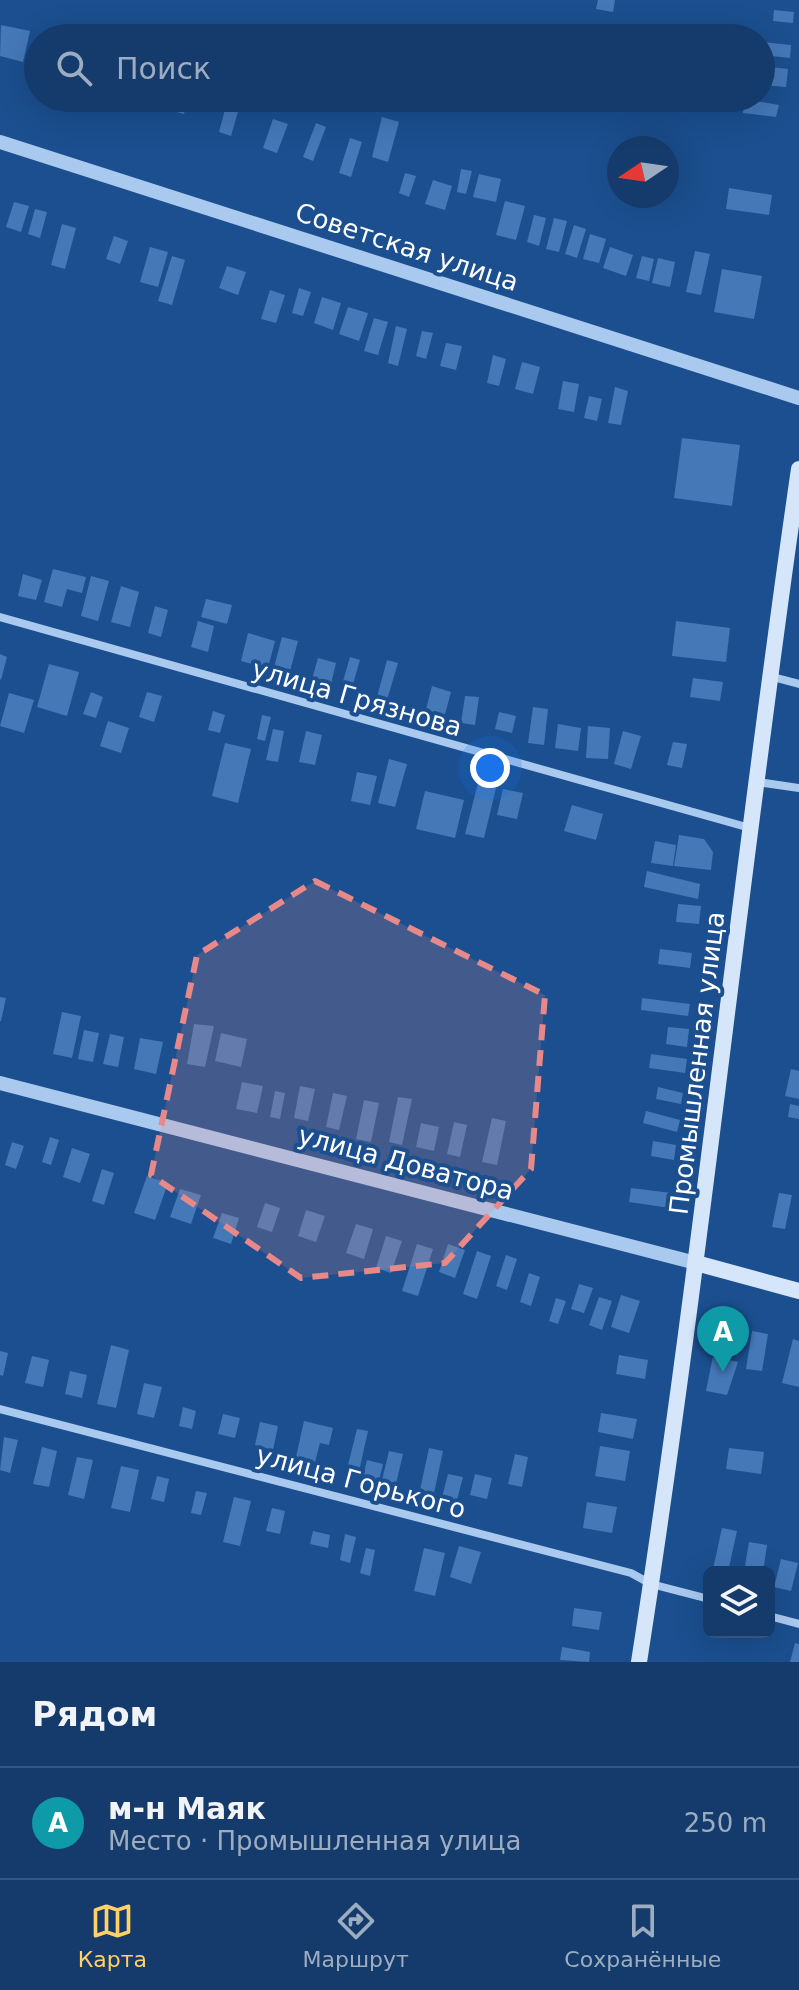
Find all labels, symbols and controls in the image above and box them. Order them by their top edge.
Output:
search box [24,24,775,112]
icon: search [52,46,96,90]
text: Поиск [116,51,211,86]
north arrow [607,136,679,208]
street label: Советская улица [292,197,522,297]
street label: улица Грязнова [249,654,465,742]
your location [470,748,510,788]
street label: Промышленная улица [664,910,730,1216]
street label: улица Доватора [295,1120,517,1206]
pin: A [697,1306,749,1372]
street label: улица Горького [253,1440,469,1524]
map controls [703,1566,775,1638]
button: layers [703,1566,775,1638]
text: Рядом [32,1694,157,1734]
text: м-н Маяк [108,1791,266,1826]
text: A [48,1808,68,1838]
text: 250 m [684,1808,767,1838]
text: Место · Промышленная улица [108,1826,521,1856]
tab: Карта [78,1899,147,1972]
tab: Маршрут [303,1899,409,1972]
tab: Сохранённые [564,1899,721,1972]

